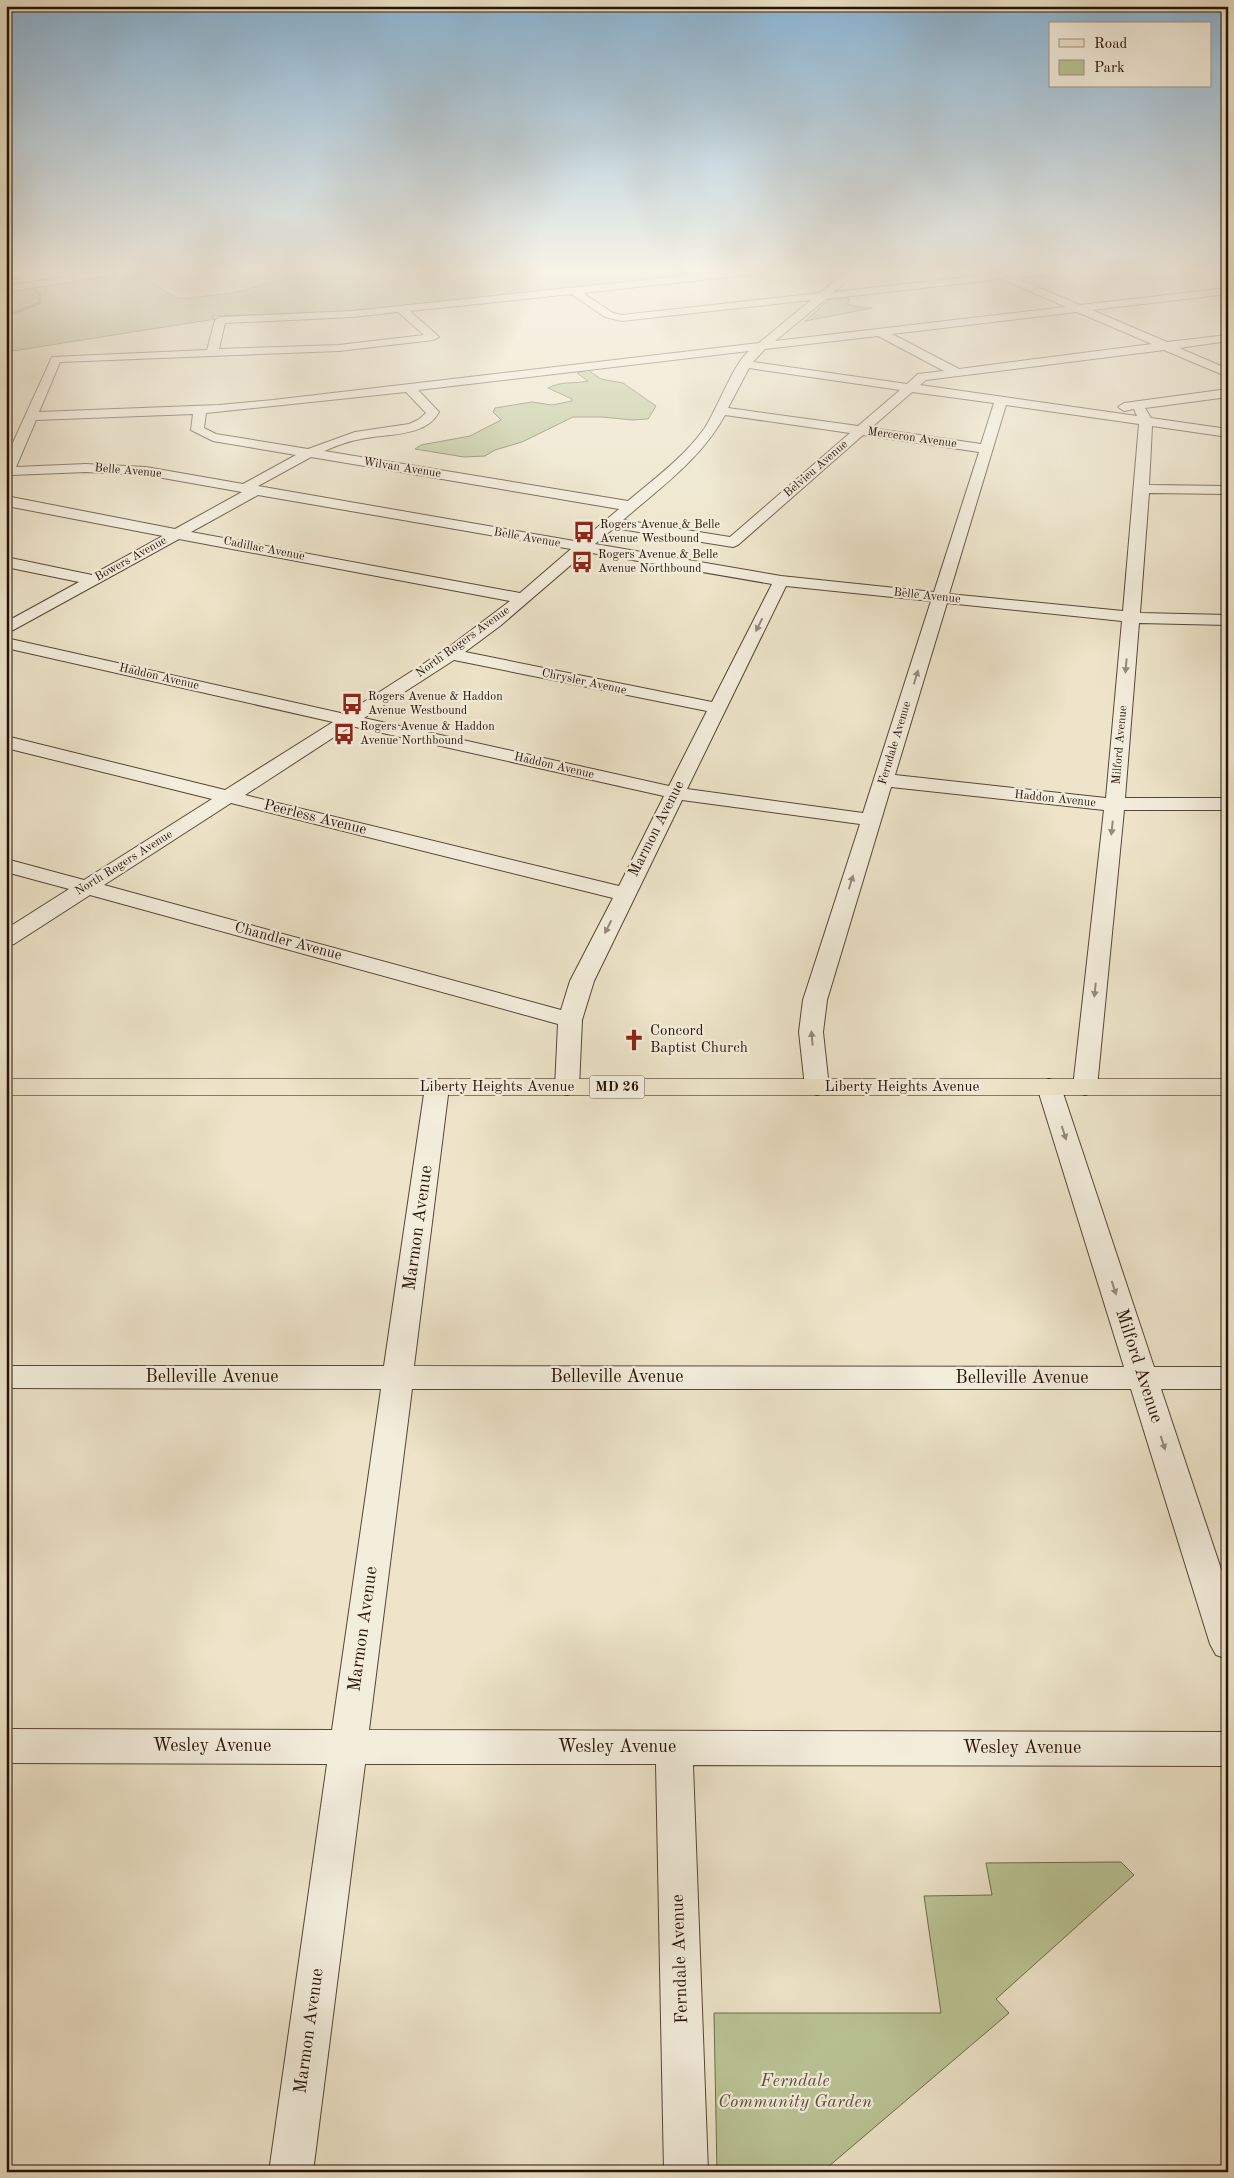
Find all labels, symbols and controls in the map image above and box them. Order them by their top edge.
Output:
legend [1049,22,1212,88]
text: Road [1094,37,1128,52]
text: Park [1094,61,1125,76]
street label: Merceron Avenue [867,426,958,450]
street label: Belvieu Avenue [782,438,850,500]
street label: Wilvan Avenue [362,456,442,480]
street label: Belle Avenue [94,462,163,480]
bus stop icon: Rogers Avenue & Belle Avenue Westbound [571,519,597,545]
place label: Rogers Avenue & Belle Avenue Westbound [600,519,721,545]
street label: Belle Avenue [493,526,562,550]
street label: Bowers Avenue [93,534,169,584]
street label: Cadillac Avenue [222,535,306,563]
bus stop icon: Rogers Avenue & Belle Avenue Northbound [569,549,595,575]
place label: Rogers Avenue & Belle Avenue Northbound [598,549,719,575]
street label: Belle Avenue [893,587,962,606]
street label: North Rogers Avenue [414,604,512,680]
one-way arrow [755,618,763,632]
one-way arrow [1122,658,1130,674]
street label: Haddon Avenue [118,662,201,692]
street label: Chrysler Avenue [541,667,628,697]
one-way arrow [912,669,920,684]
bus stop icon: Rogers Avenue & Haddon Avenue Westbound [339,691,365,717]
place label: Rogers Avenue & Haddon Avenue Westbound [368,691,503,717]
street label: Ferndale Avenue [877,699,914,786]
street label: Milford Avenue [1111,705,1129,785]
bus stop icon: Rogers Avenue & Haddon Avenue Northbound [331,721,357,747]
place label: Rogers Avenue & Haddon Avenue Northbound [360,721,495,747]
street label: Haddon Avenue [513,751,596,781]
street label: Marmon Avenue [626,779,688,879]
street label: Haddon Avenue [1014,789,1097,809]
street label: Peerless Avenue [262,798,368,838]
one-way arrow [1108,820,1116,836]
street label: North Rogers Avenue [73,828,175,898]
one-way arrow [848,874,856,889]
one-way arrow [604,919,612,934]
street label: Chandler Avenue [233,920,343,964]
one-way arrow [1091,982,1099,998]
place label: Concord Baptist Church [650,1024,748,1056]
church icon: Concord Baptist Church [621,1027,647,1053]
one-way arrow [808,1030,816,1046]
road number: MD 26 [590,1076,644,1098]
street label: Liberty Heights Avenue [420,1080,575,1095]
street label: Liberty Heights Avenue [825,1080,980,1095]
one-way arrow [1061,1126,1069,1141]
street label: Marmon Avenue [400,1164,436,1292]
one-way arrow [1111,1281,1118,1296]
street label: Milford Avenue [1112,1307,1166,1425]
street label: Belleville Avenue [145,1368,279,1386]
street label: Belleville Avenue [550,1368,684,1386]
street label: Belleville Avenue [955,1369,1089,1387]
one-way arrow [1160,1436,1168,1451]
street label: Marmon Avenue [345,1565,381,1693]
street label: Wesley Avenue [153,1737,271,1755]
street label: Wesley Avenue [558,1738,676,1756]
street label: Wesley Avenue [963,1739,1081,1757]
street label: Ferndale Avenue [669,1894,691,2024]
street label: Marmon Avenue [291,1967,327,2095]
park label: Ferndale Community Garden [718,2072,872,2111]

